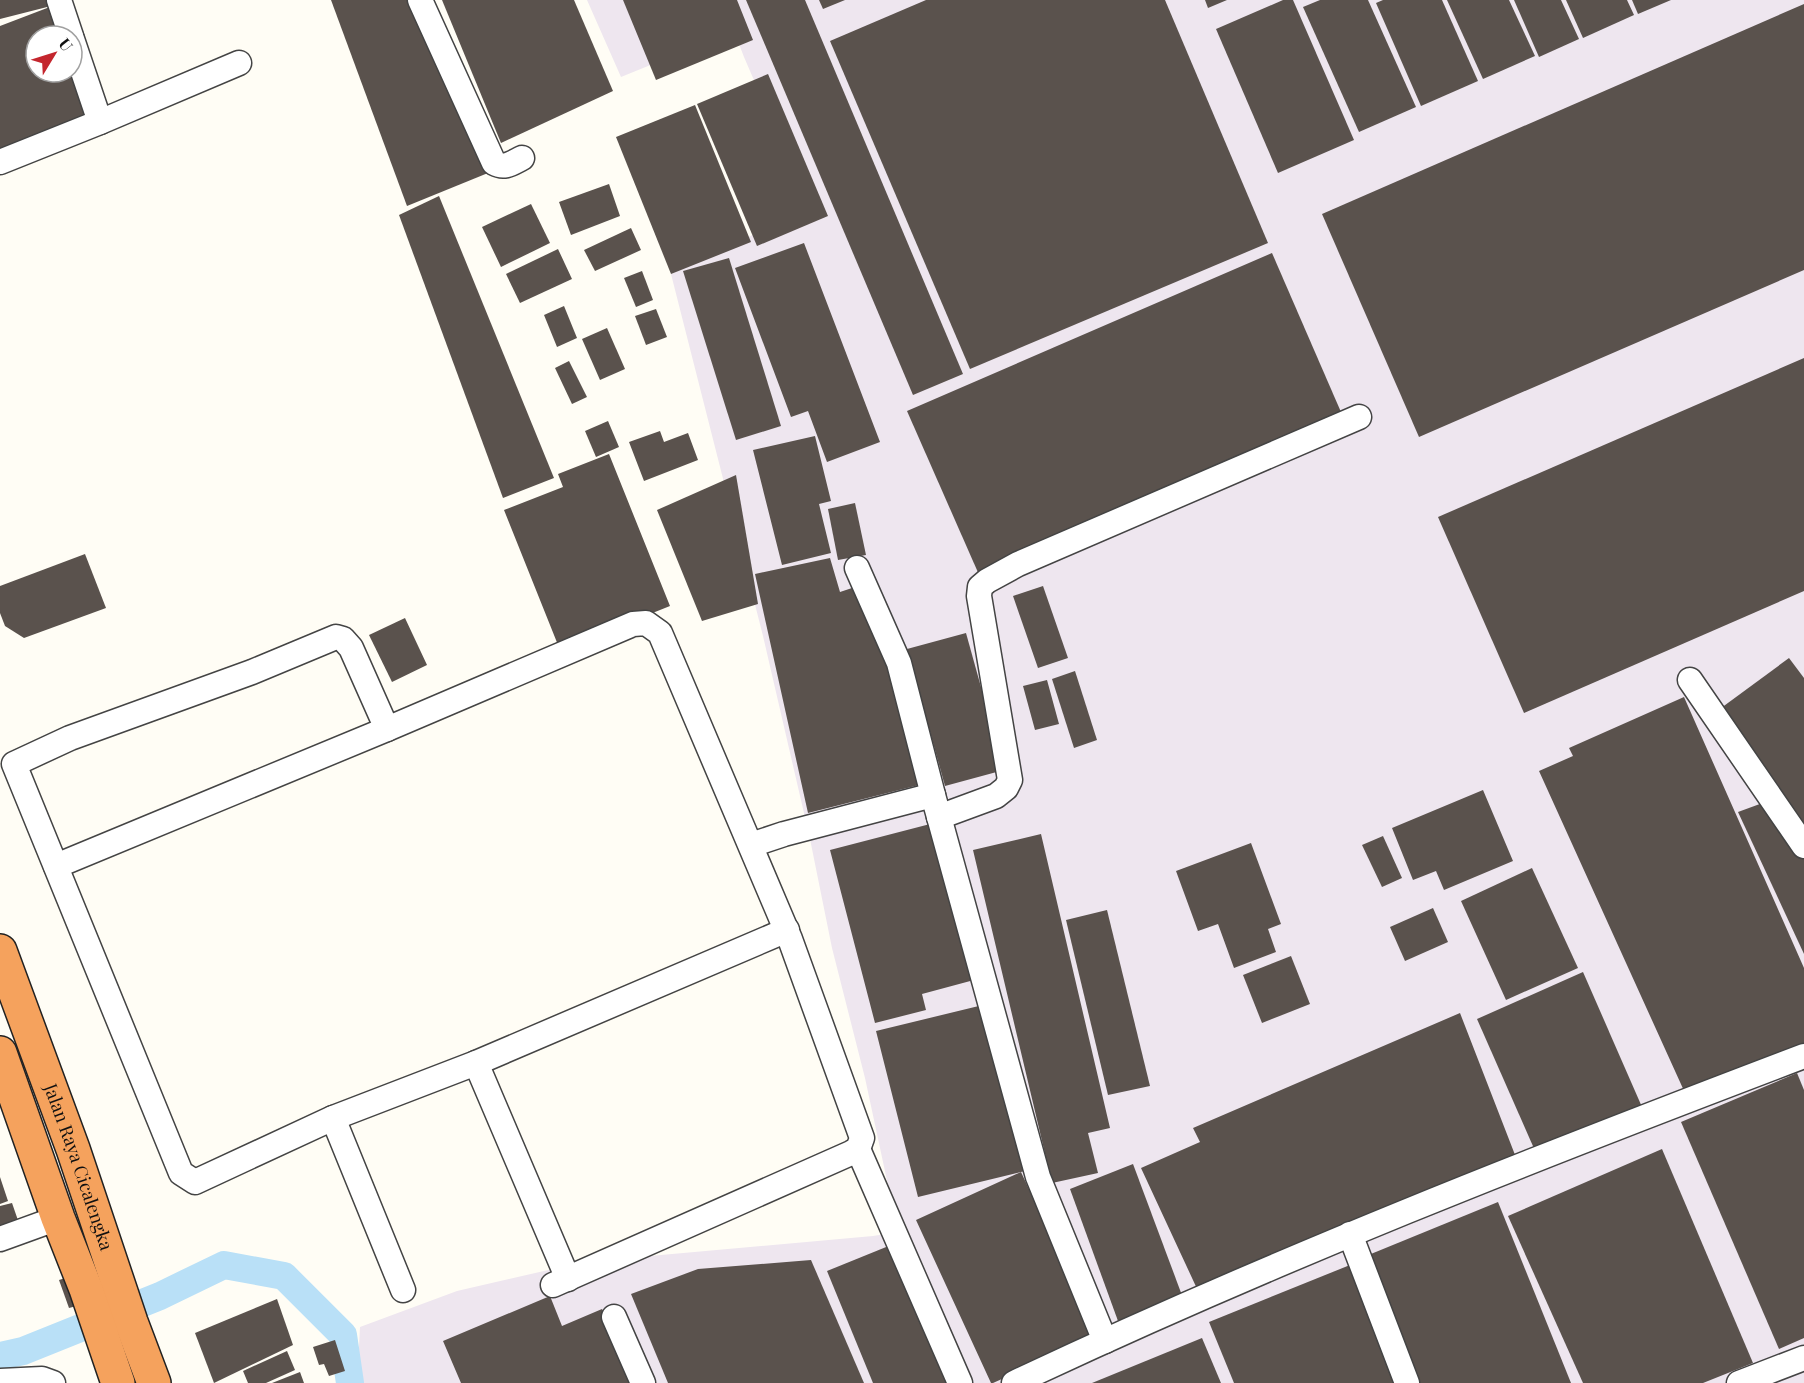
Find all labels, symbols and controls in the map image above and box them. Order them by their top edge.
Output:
north arrow [24,24,84,84]
text: U [55,34,78,55]
street label: Jalan Raya Cicalengka [39,1079,119,1253]

